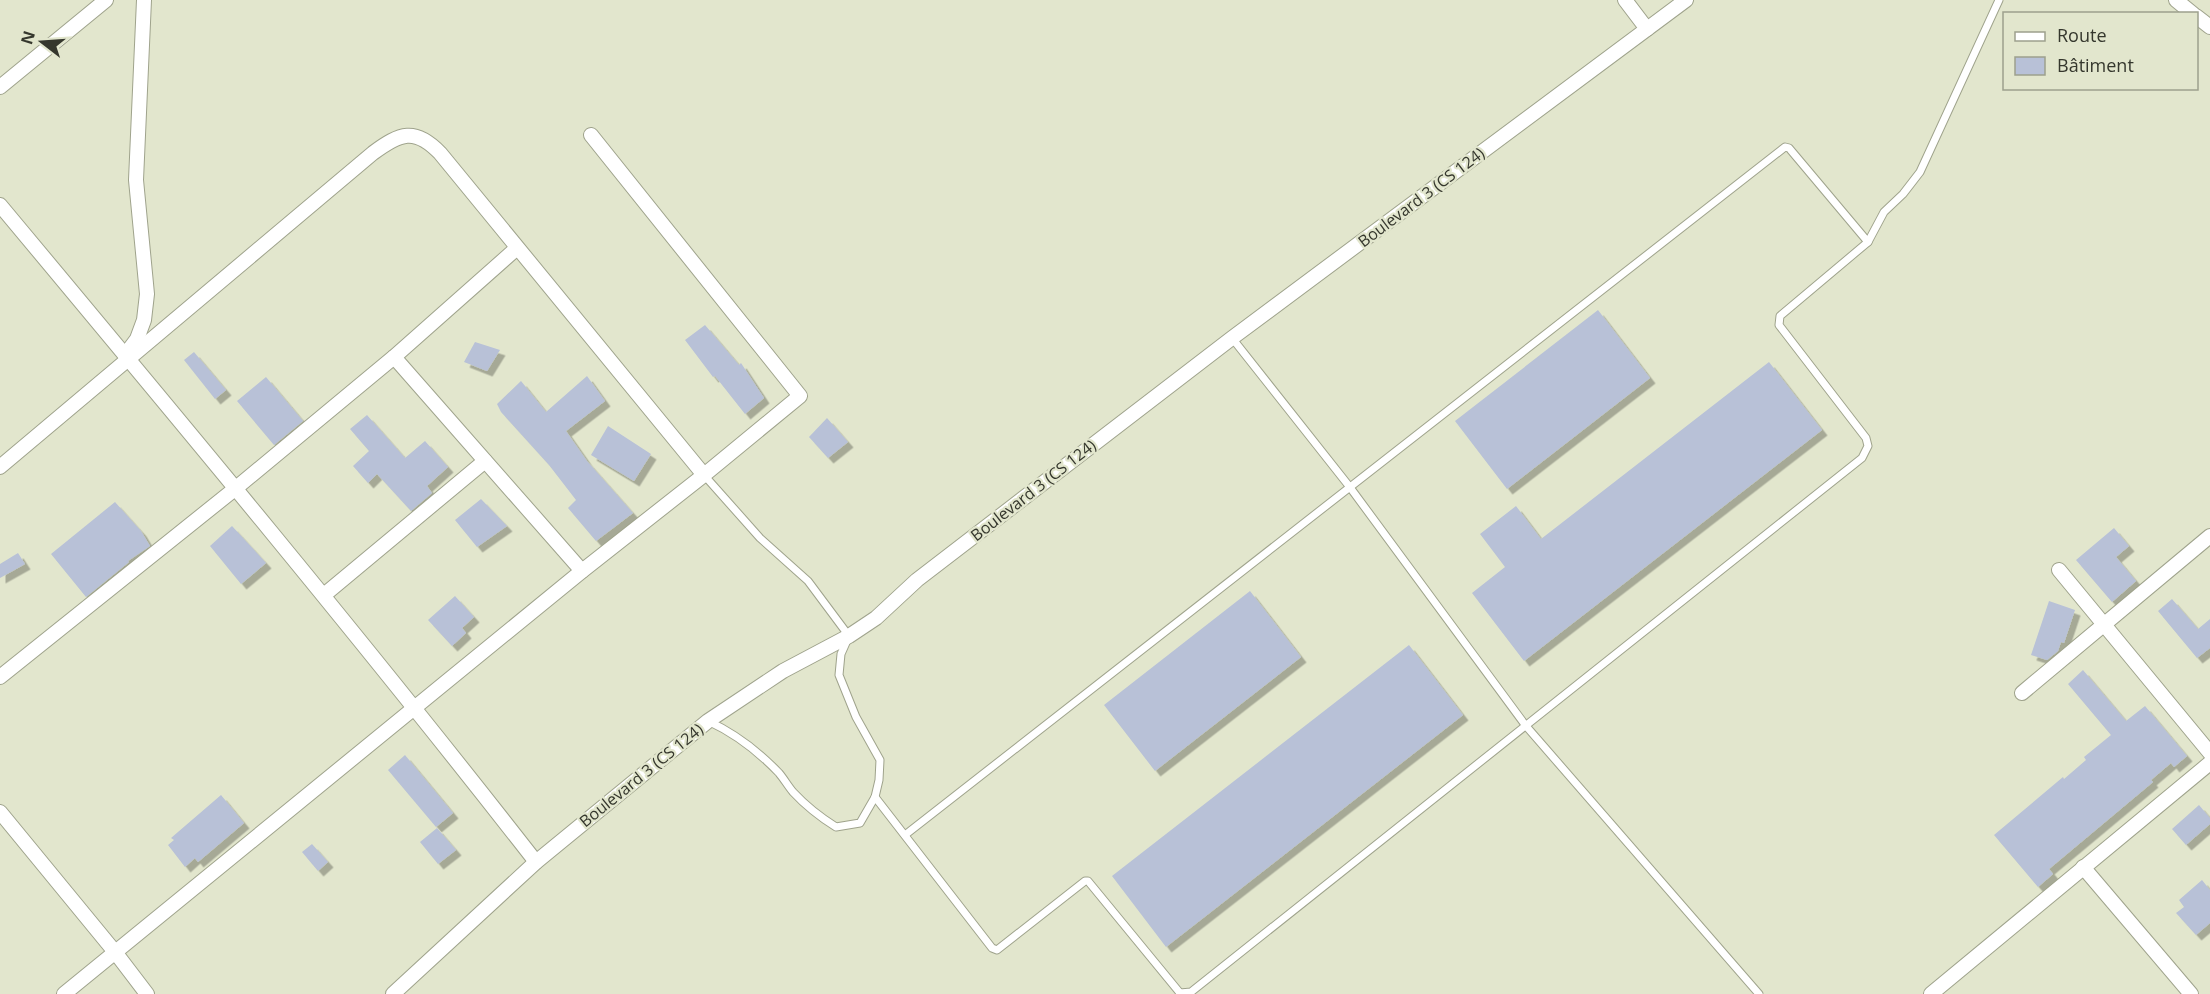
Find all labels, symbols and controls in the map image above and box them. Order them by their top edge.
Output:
north arrow [12,12,72,72]
legend [2003,12,2198,90]
text: Route [2057,23,2107,47]
text: N [15,28,40,47]
text: Bâtiment [2057,53,2134,77]
street label: Boulevard 3 (CS 124) [1353,142,1489,252]
street label: Boulevard 3 (CS 124) [966,434,1100,546]
street label: Boulevard 3 (CS 124) [574,718,708,832]

